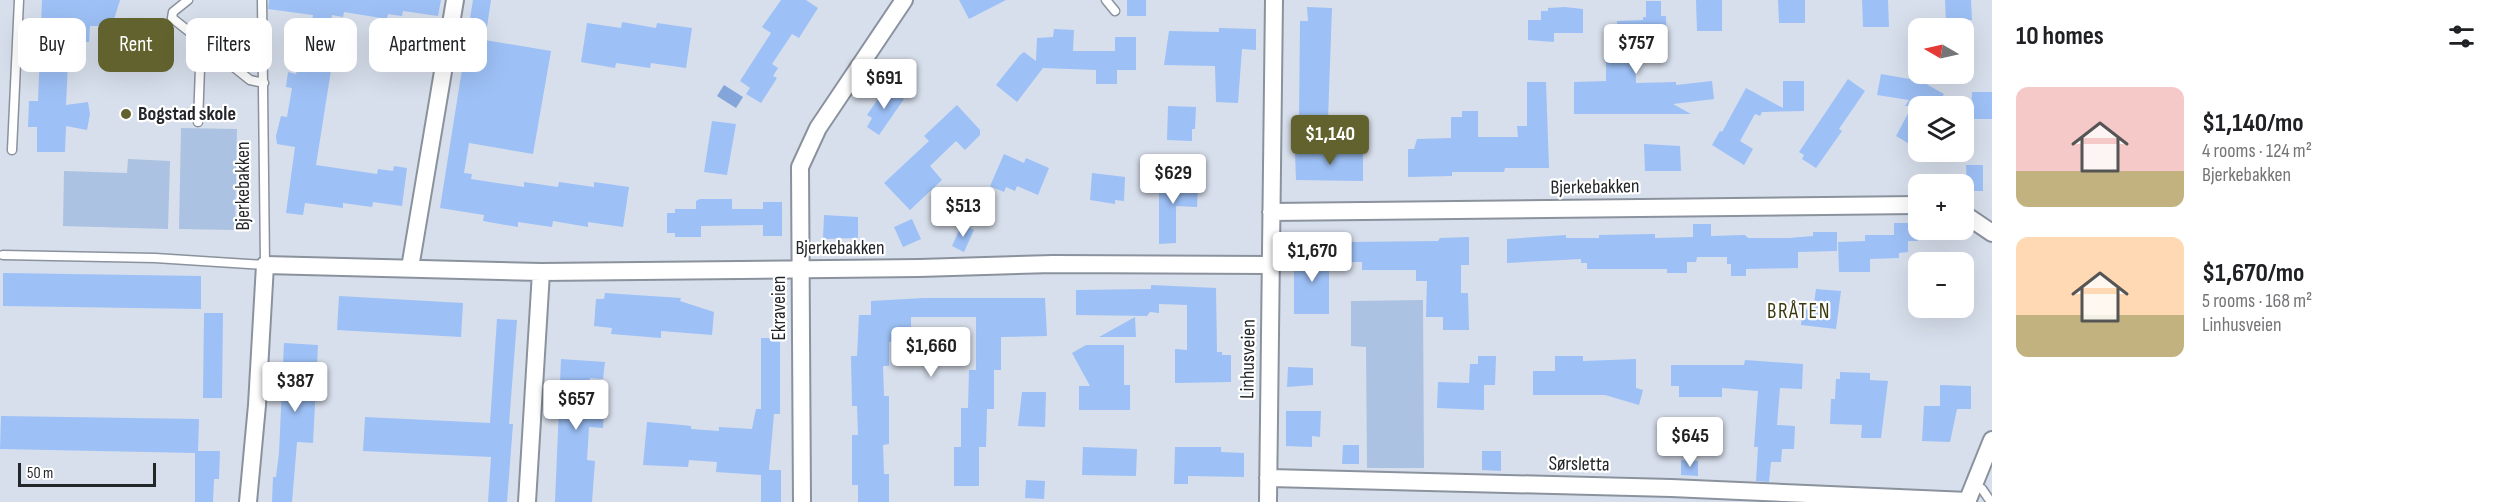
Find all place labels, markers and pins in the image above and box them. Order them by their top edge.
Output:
pin: $757 [1600,24,1672,75]
pin: $691 [848,59,920,110]
place label: Bogstad skole [138,102,236,126]
marker: Bogstad skole [119,107,133,121]
pin: $1,140 [1281,115,1379,166]
pin: $629 [1137,154,1209,205]
pin: $513 [927,187,999,238]
pin: $1,670 [1263,232,1361,283]
pin: $1,660 [882,327,980,378]
pin: $387 [259,362,331,413]
pin: $657 [540,380,612,431]
pin: $645 [1654,417,1726,468]

